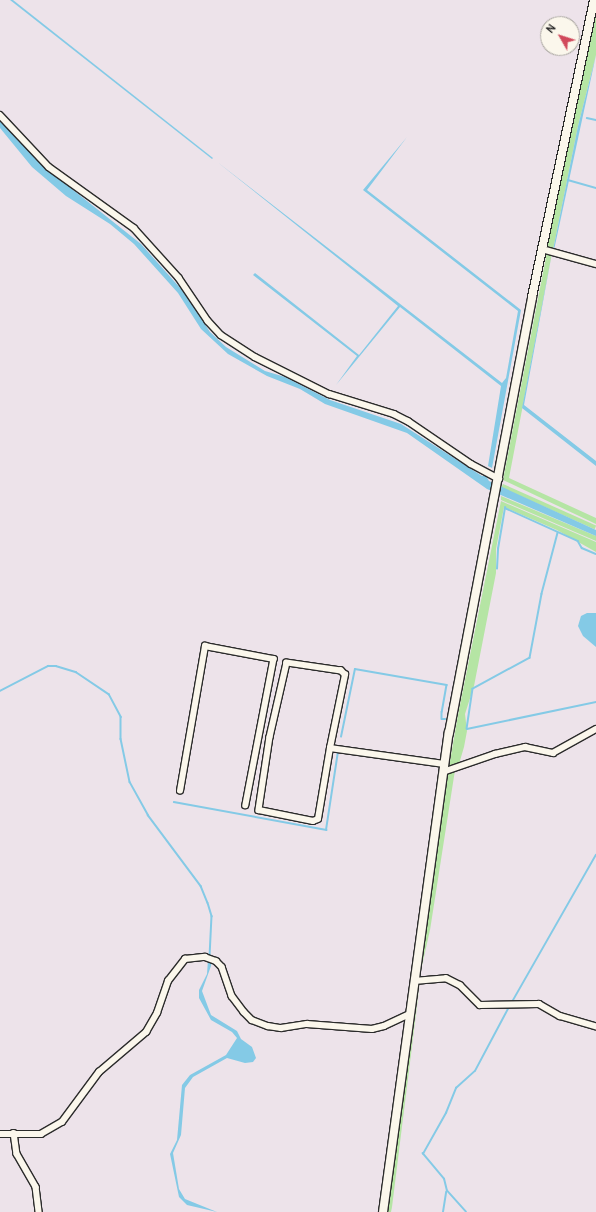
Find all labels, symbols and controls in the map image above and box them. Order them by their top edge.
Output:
north arrow [540,16,580,56]
text: N [544,22,558,36]

